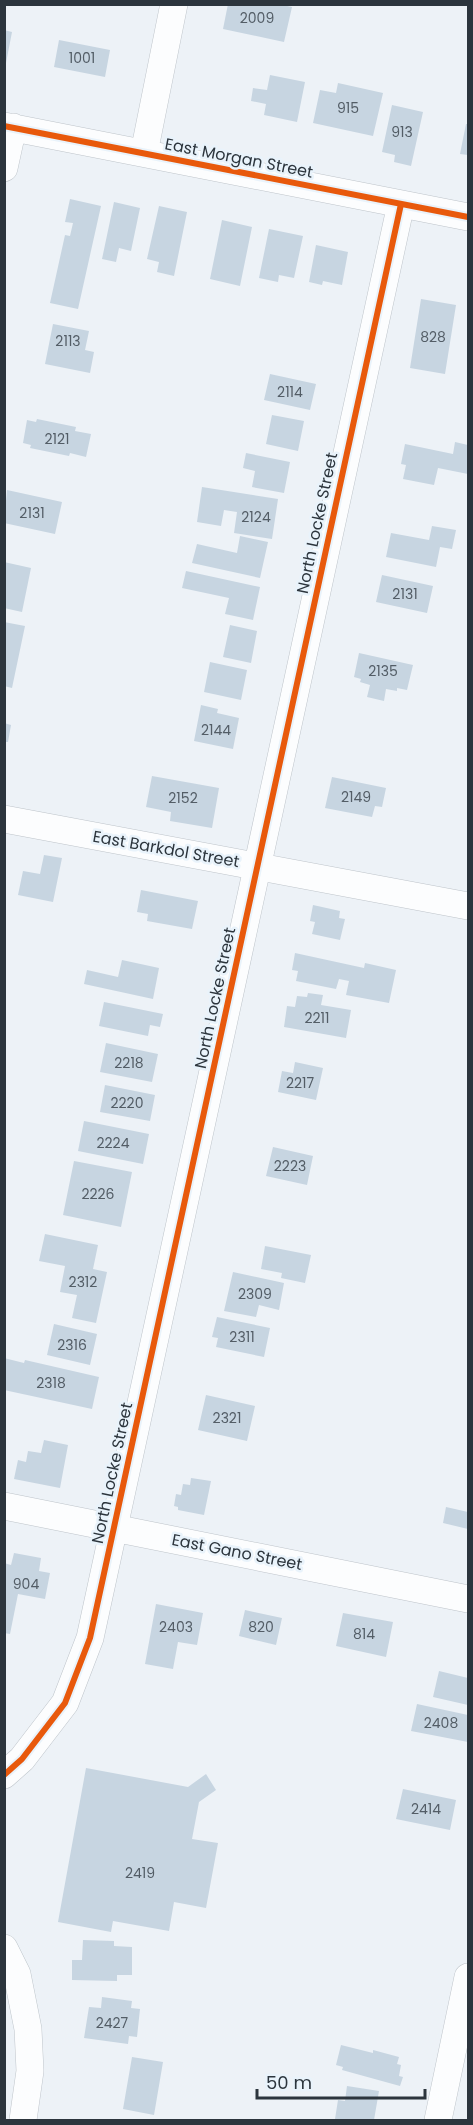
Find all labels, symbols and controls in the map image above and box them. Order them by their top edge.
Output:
house number: 2009 [240,8,274,28]
house number: 1001 [69,48,95,68]
house number: 915 [337,98,359,118]
house number: 913 [391,122,413,142]
street label: East Morgan Street [163,132,315,184]
house number: 828 [420,327,446,347]
house number: 2113 [55,331,81,351]
house number: 2114 [277,382,303,402]
house number: 2121 [44,429,70,449]
street label: North Locke Street [291,450,343,596]
house number: 2131 [19,503,45,523]
house number: 2124 [241,507,271,527]
house number: 2131 [392,584,418,604]
house number: 2135 [368,661,398,681]
house number: 2144 [201,720,231,740]
house number: 2149 [341,787,371,807]
house number: 2152 [168,788,198,808]
street label: East Barkdol Street [91,825,241,873]
street label: North Locke Street [189,925,241,1071]
house number: 2211 [304,1008,330,1028]
house number: 2218 [114,1053,144,1073]
house number: 2217 [286,1073,314,1093]
house number: 2220 [111,1093,143,1113]
house number: 2224 [97,1133,130,1153]
house number: 2223 [274,1156,306,1176]
house number: 2226 [81,1184,115,1204]
house number: 2312 [69,1272,97,1292]
house number: 2309 [238,1284,272,1304]
house number: 2311 [229,1327,255,1347]
house number: 2316 [57,1335,87,1355]
house number: 2318 [36,1373,66,1393]
street label: North Locke Street [86,1400,138,1546]
house number: 2321 [213,1408,241,1428]
street label: East Gano Street [170,1528,304,1576]
house number: 904 [13,1574,39,1594]
house number: 2403 [159,1617,193,1637]
house number: 820 [248,1617,274,1637]
house number: 814 [353,1624,375,1644]
house number: 2408 [424,1713,458,1733]
house number: 2414 [411,1799,441,1819]
house number: 2419 [125,1863,155,1883]
house number: 2427 [96,2013,129,2033]
scale bar [257,2062,425,2100]
text: 50 m [266,2070,312,2095]

